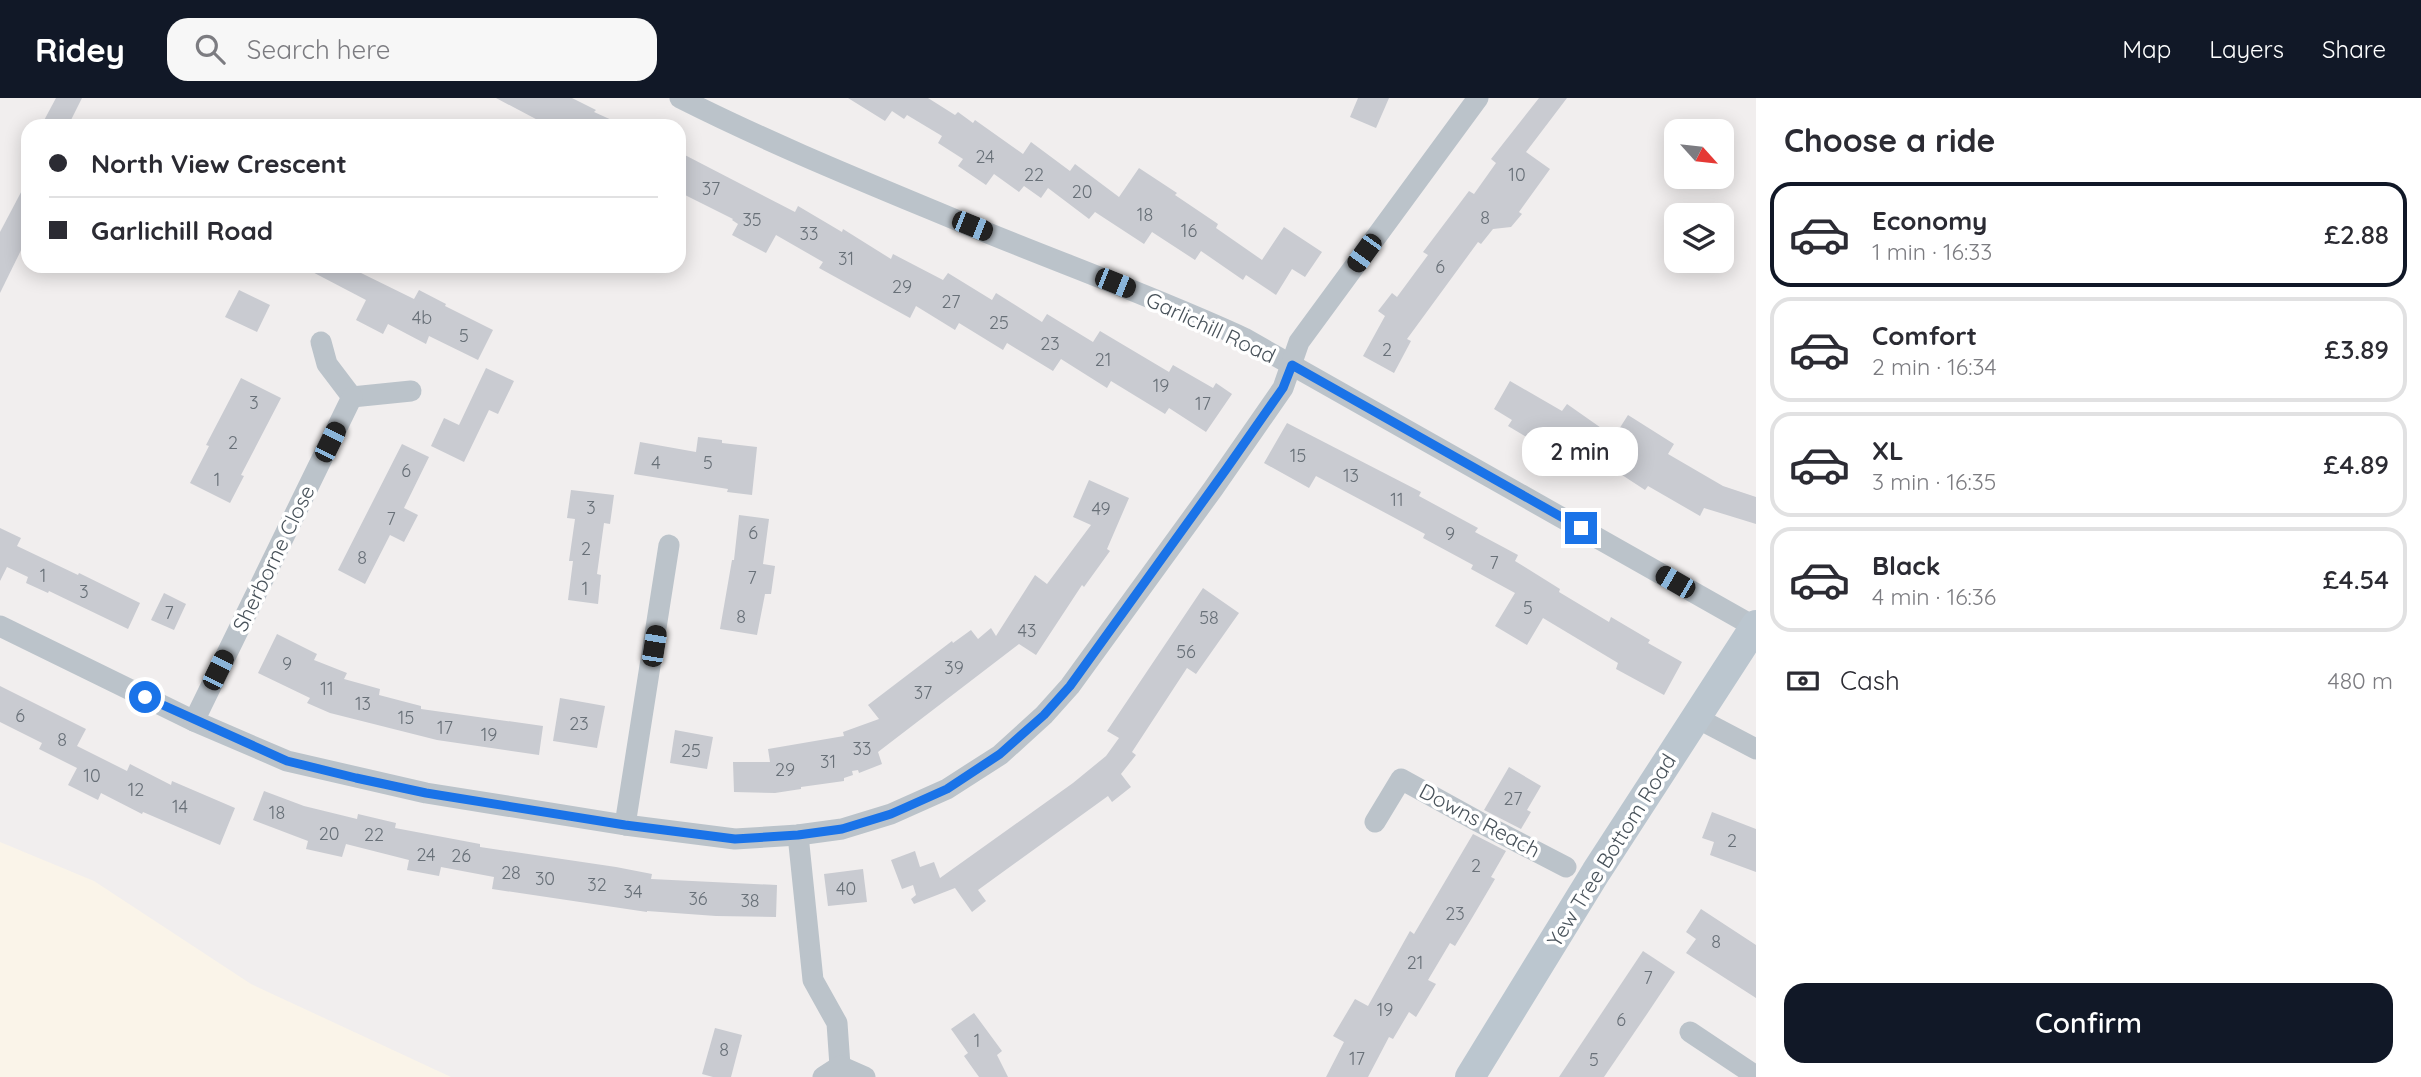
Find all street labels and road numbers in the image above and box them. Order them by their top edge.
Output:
street label: Garlichill Road [1142,286,1280,368]
street label: Sherborne Close [226,481,320,635]
street label: Yew Tree Bottom Road [1541,749,1681,951]
street label: Downs Reach [1415,777,1545,863]

